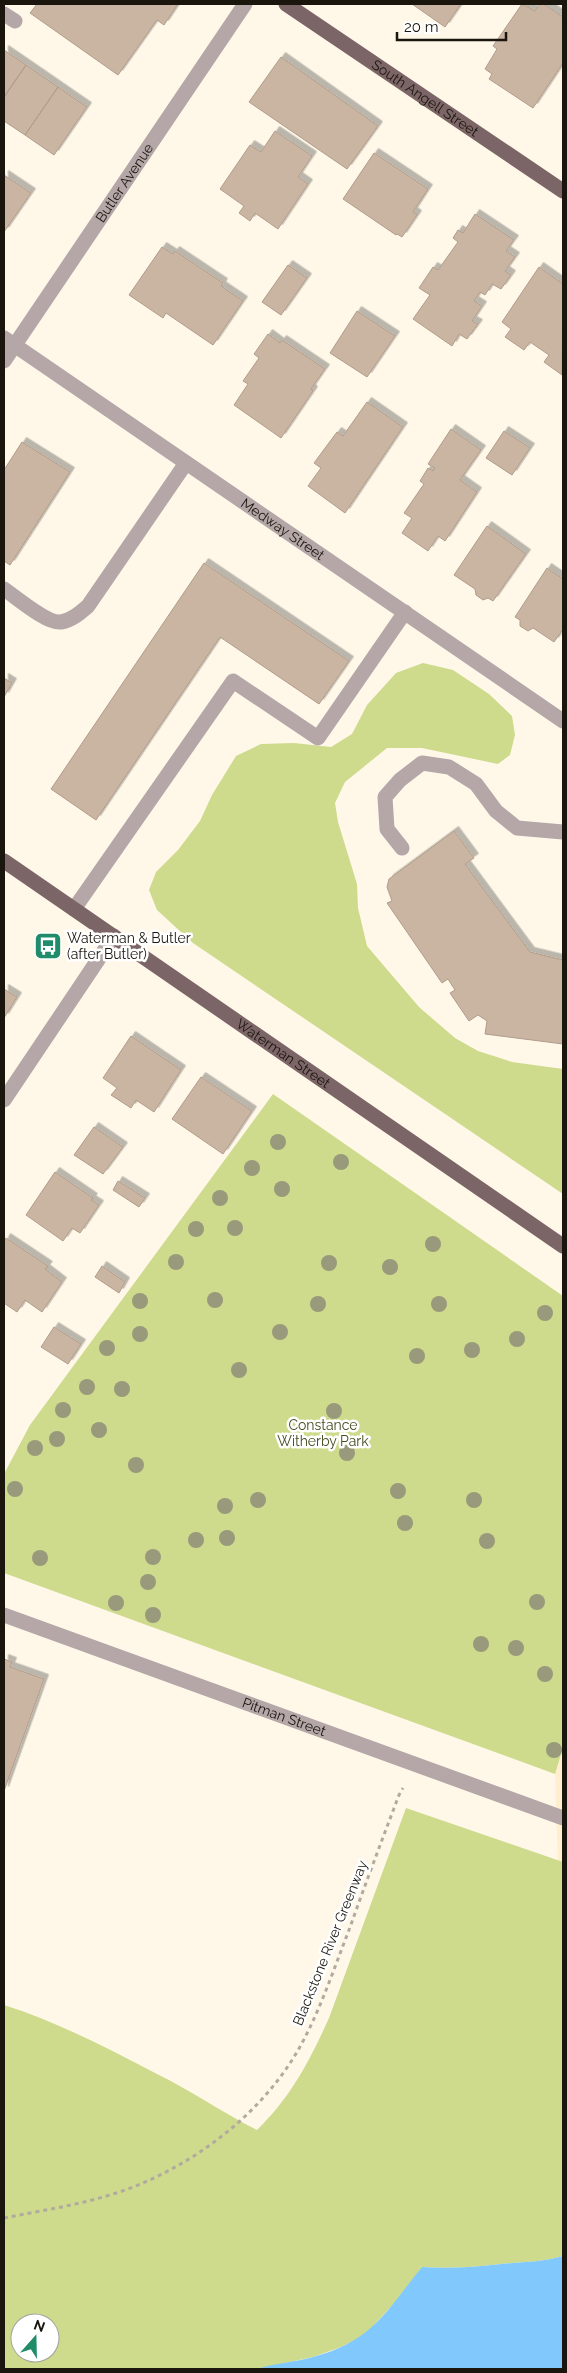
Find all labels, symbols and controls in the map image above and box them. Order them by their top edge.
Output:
scale bar [397,10,506,42]
text: 20 m [404,18,439,36]
street label: South Angell Street [369,56,482,140]
street label: Butler Avenue [92,140,156,225]
street label: Medway Street [238,495,328,563]
place label: Waterman & Butler (after Butler) [67,930,191,962]
bus stop icon: Waterman & Butler (after Butler) [33,931,63,961]
street label: Waterman Street [233,1015,333,1091]
park label: Constance Witherby Park [277,1417,369,1449]
street label: Pitman Street [240,1694,328,1739]
street label: Blackstone River Greenway [290,1858,371,2028]
north arrow [10,2313,60,2363]
text: N [32,2316,47,2335]

